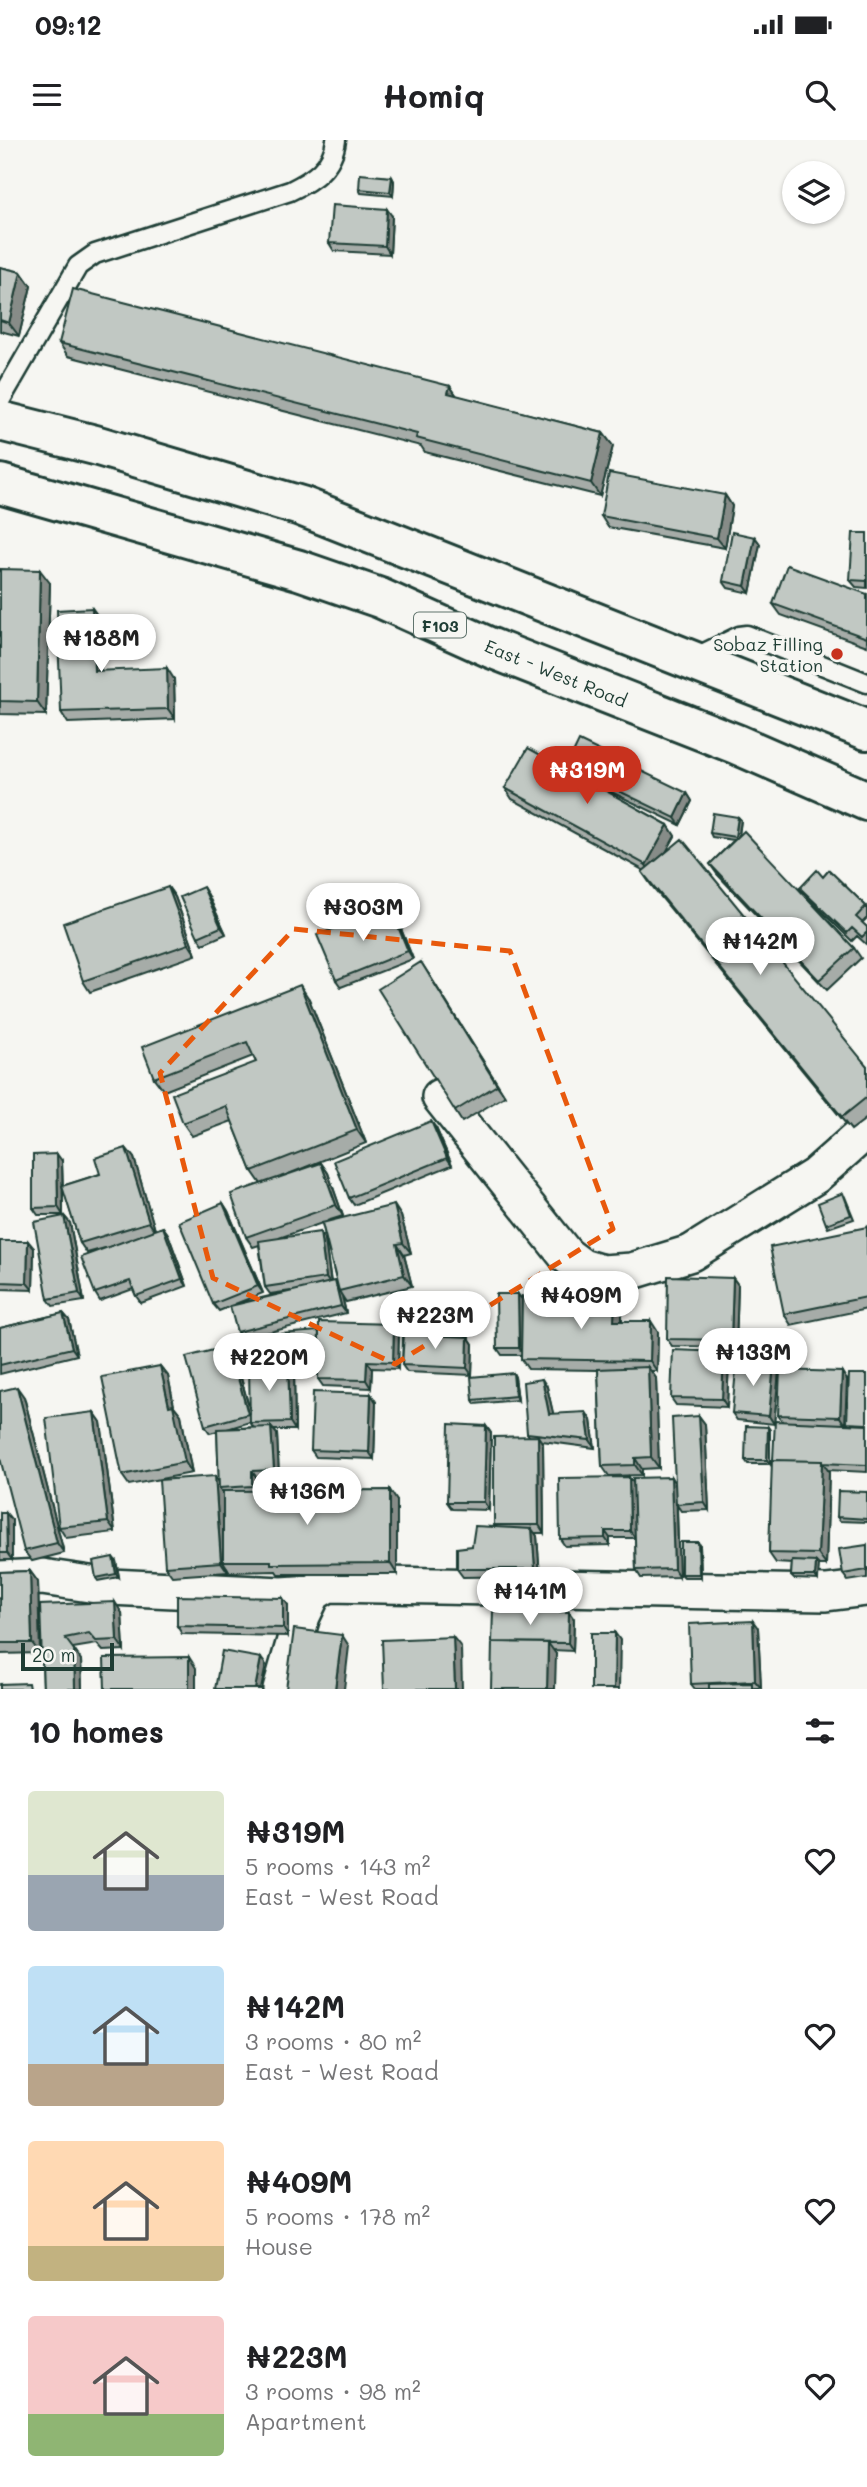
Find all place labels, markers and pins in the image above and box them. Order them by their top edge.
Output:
pin: ₦188M [52,615,150,674]
place label: Sobaz Filling Station [713,632,823,677]
marker: Sobaz Filling Station [829,646,845,662]
pin: ₦319M [538,746,636,806]
pin: ₦303M [314,884,412,943]
pin: ₦142M [711,918,809,977]
pin: ₦409M [532,1272,630,1331]
pin: ₦223M [386,1292,484,1351]
pin: ₦133M [704,1328,802,1388]
pin: ₦220M [220,1334,318,1393]
pin: ₦136M [258,1468,356,1527]
pin: ₦141M [481,1568,579,1627]

